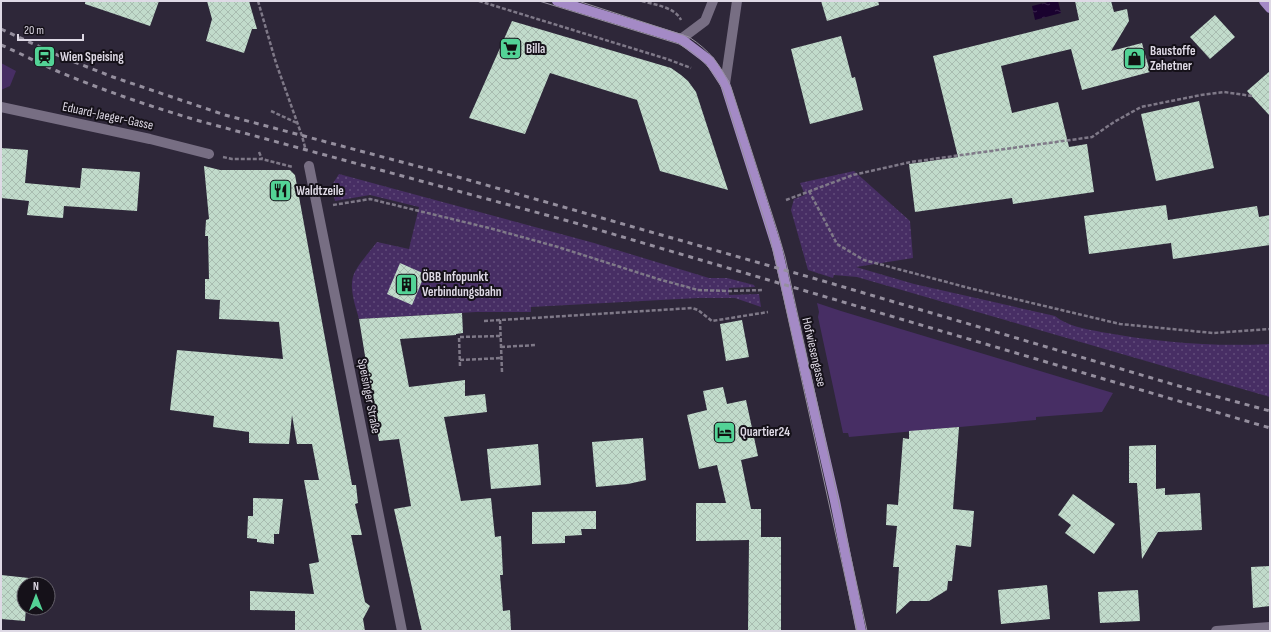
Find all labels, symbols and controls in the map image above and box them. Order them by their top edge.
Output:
scale bar [18,16,83,42]
text: 20 m [24,23,44,38]
supermarket icon: Billa [498,36,524,62]
place label: Billa [526,41,545,57]
place label: Baustoffe Zehetner [1150,43,1196,74]
station icon: Wien Speising [31,44,57,70]
shop icon: Baustoffe Zehetner [1122,45,1148,71]
place label: Wien Speising [60,49,124,65]
street label: Eduard-Jaeger-Gasse [61,99,155,133]
restaurant icon: Waldtzeile [267,178,293,204]
place label: Waldtzeile [296,183,344,199]
place label: ÖBB Infopunkt Verbindungsbahn [422,269,502,300]
building icon: ÖBB Infopunkt Verbindungsbahn [393,271,419,297]
street label: Hofwiesengasse [798,316,830,388]
street label: Speisinger Straße [354,357,384,435]
hotel icon: Quartier24 [712,419,738,445]
place label: Quartier24 [740,424,790,440]
north arrow [16,576,56,616]
text: N [33,580,39,593]

